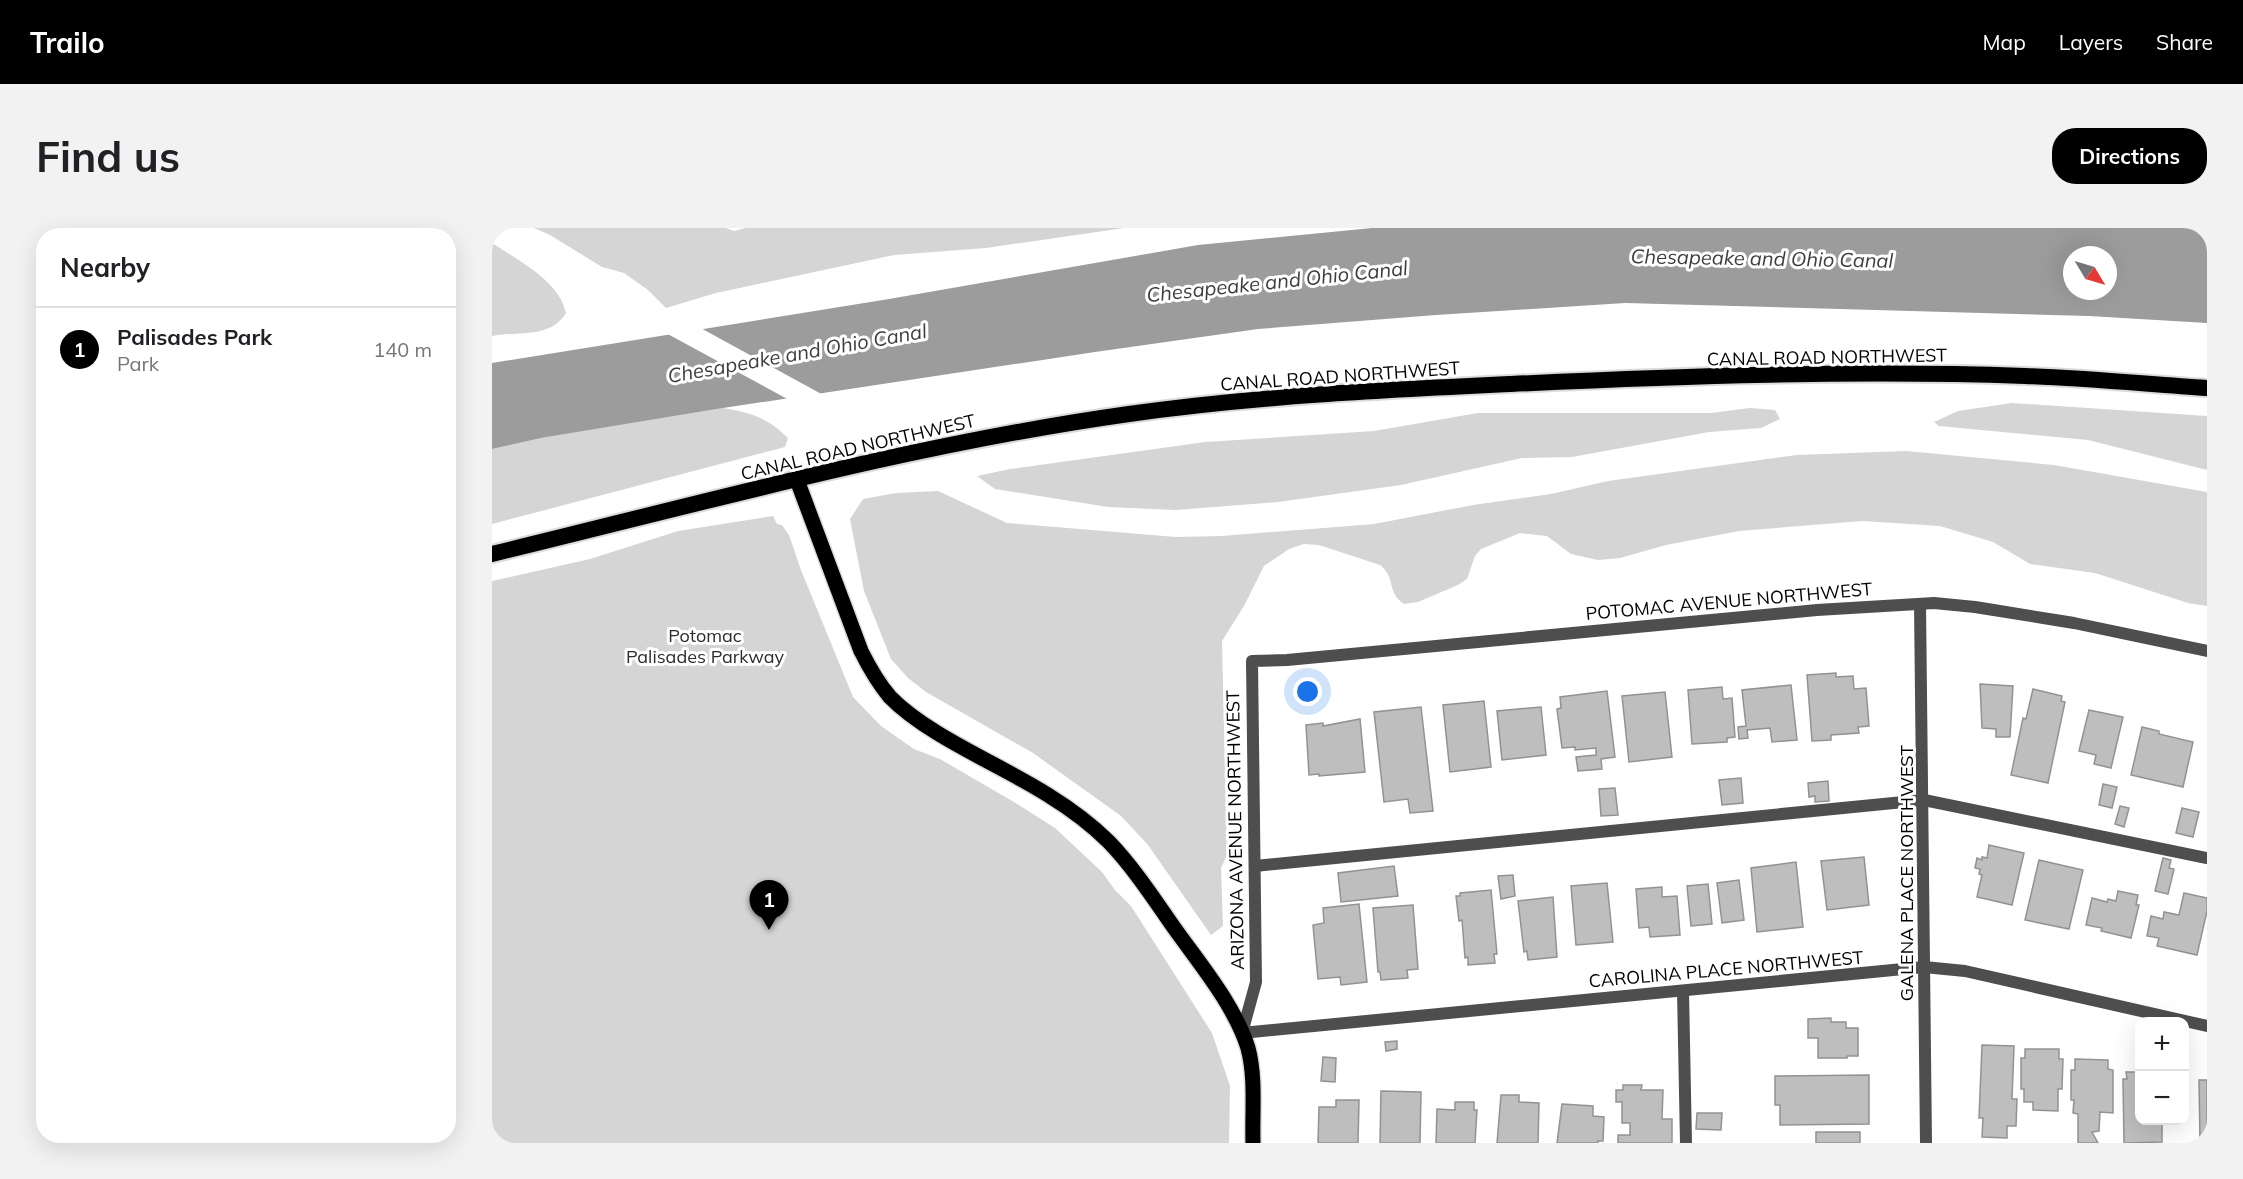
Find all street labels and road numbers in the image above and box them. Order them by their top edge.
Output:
street label: CANAL ROAD NORTHWEST [1707,343,1947,371]
street label: CANAL ROAD NORTHWEST [1219,356,1461,396]
street label: CANAL ROAD NORTHWEST [738,409,978,485]
street label: POTOMAC AVENUE NORTHWEST [1585,577,1873,625]
street label: ARIZONA AVENUE NORTHWEST [1221,690,1249,970]
street label: GALENA PLACE NORTHWEST [1895,745,1918,1001]
street label: CAROLINA PLACE NORTHWEST [1588,946,1864,992]

